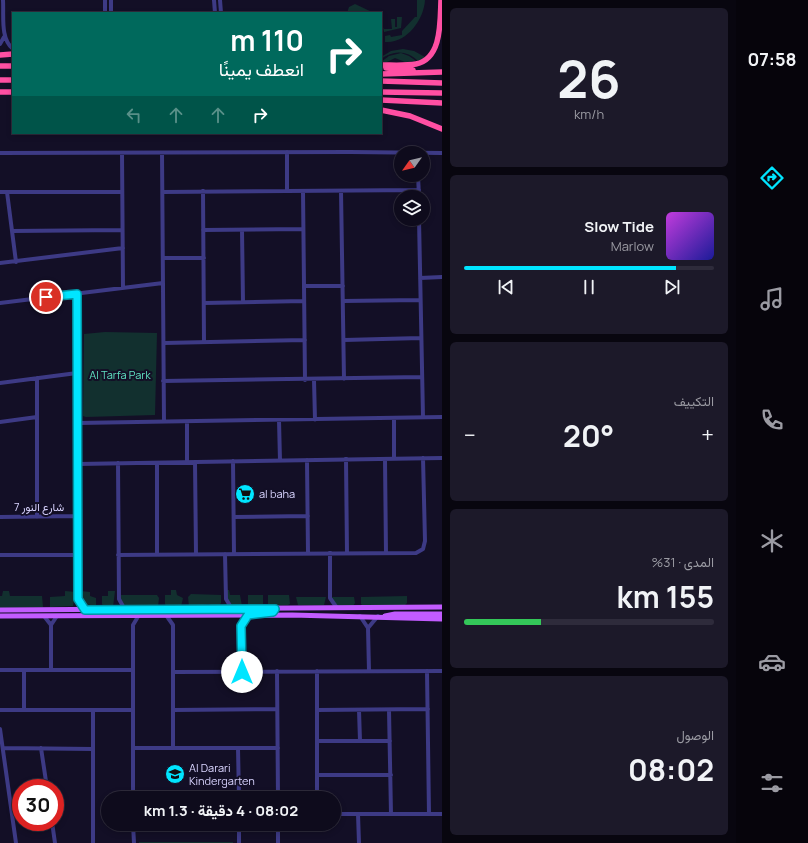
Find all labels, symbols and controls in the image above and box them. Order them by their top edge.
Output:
text: 110 m [230,21,304,59]
icon: right [318,28,370,80]
text: 26 [557,43,621,114]
text: 07:58 [747,47,797,71]
text: انعطف يمينًا [219,57,304,81]
icon: left [123,104,145,126]
icon: ahead [165,104,187,126]
icon: ahead [207,104,229,126]
icon: right [249,104,271,126]
text: km/h [574,105,604,123]
north arrow [394,146,430,182]
map controls [394,146,430,226]
icon: directions [758,164,786,192]
button: layers [394,190,430,226]
text: Slow Tide [584,216,654,237]
text: Marlow [611,237,654,255]
icon: previous [495,276,517,298]
icon: pause [578,276,600,298]
icon: next [661,276,683,298]
pin [29,280,63,314]
icon: music [758,285,786,313]
icon: arrive [35,286,57,308]
park label: Al Tarfa Park [89,367,151,382]
text: التكييف [674,392,714,410]
icon: phone [758,406,786,434]
text: 20° [563,415,614,456]
text: − [464,420,476,450]
text: + [701,420,714,450]
supermarket icon: al baha [234,483,256,505]
place label: al baha [259,486,295,501]
street label: شارع النور 7 [14,499,64,515]
icon: climate [758,527,786,555]
text: المدى · 31% [652,553,714,571]
text: 155 km [617,576,714,617]
icon: car [758,648,786,676]
position arrow [221,651,263,693]
text: الوصول [676,726,714,744]
text: 08:02 [628,749,714,790]
place label: Al Darari Kindergarten [189,760,255,788]
school or university icon: Al Darari Kindergarten [164,763,186,785]
icon: filters [758,769,786,797]
speed limit sign: 30 [12,779,64,831]
text: 08:02 · 4 دقيقة · 1.3 km [144,800,298,821]

